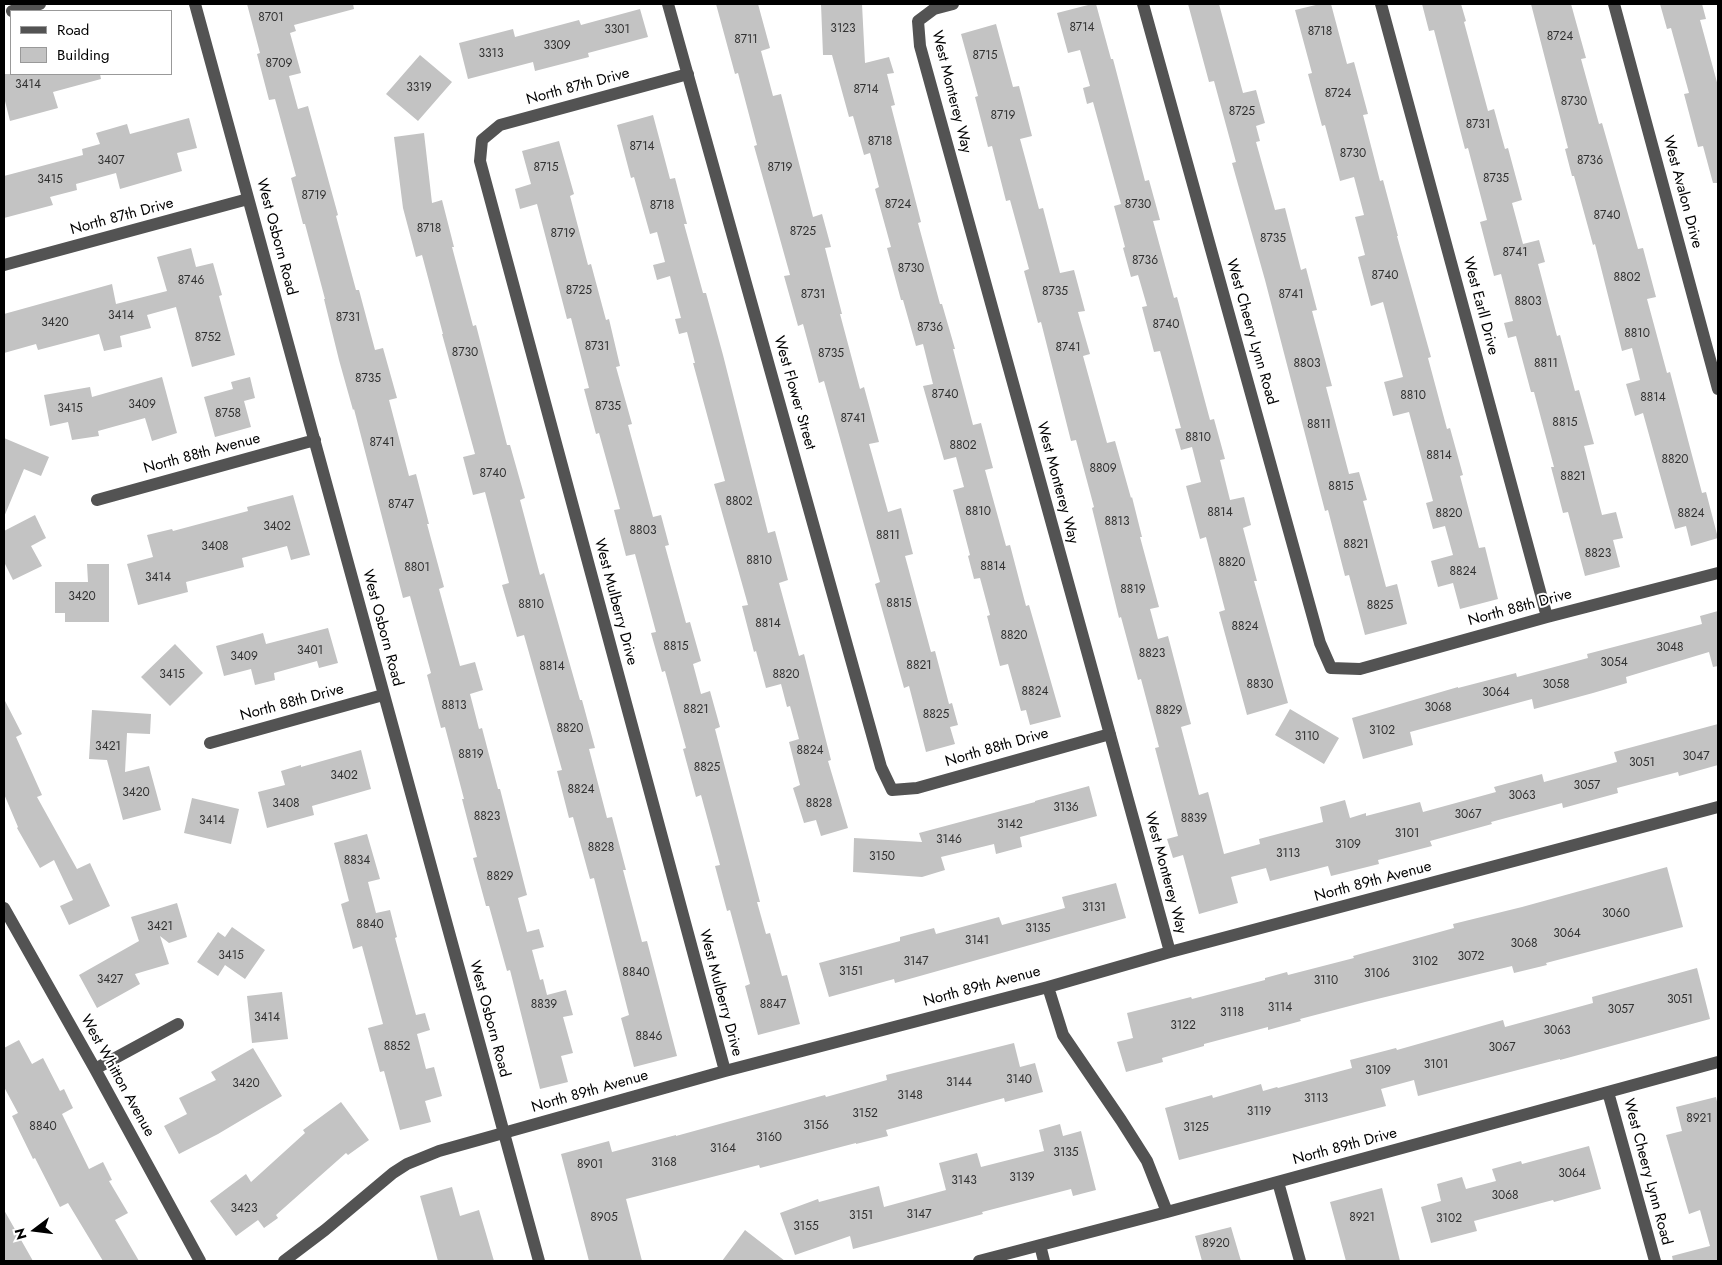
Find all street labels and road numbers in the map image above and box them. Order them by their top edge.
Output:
street label: West Monterey Way [927,29,975,155]
street label: North 87th Drive [524,65,632,109]
street label: West Avalon Drive [1658,134,1706,250]
street label: West Osborn Road [252,177,300,297]
street label: North 87th Drive [68,195,176,239]
street label: West Earll Drive [1458,255,1502,357]
street label: West Cheery Lynn Road [1222,257,1280,407]
street label: West Flower Street [769,334,819,452]
street label: West Monterey Way [1032,420,1082,546]
street label: North 88th Avenue [142,430,262,478]
street label: West Mulberry Drive [589,537,641,667]
street label: West Osborn Road [358,568,406,688]
street label: North 88th Drive [1466,586,1574,630]
street label: North 88th Drive [238,681,346,725]
street label: North 88th Drive [943,725,1051,771]
street label: West Monterey Way [1140,810,1190,936]
street label: North 89th Avenue [1312,858,1434,906]
street label: West Mulberry Drive [694,928,746,1058]
street label: West Osborn Road [465,959,513,1079]
street label: North 89th Avenue [921,963,1043,1011]
street label: West Whitton Avenue [76,1012,158,1140]
street label: North 89th Avenue [530,1067,650,1117]
street label: West Cheery Lynn Road [1619,1097,1675,1247]
street label: North 89th Drive [1291,1124,1399,1170]

